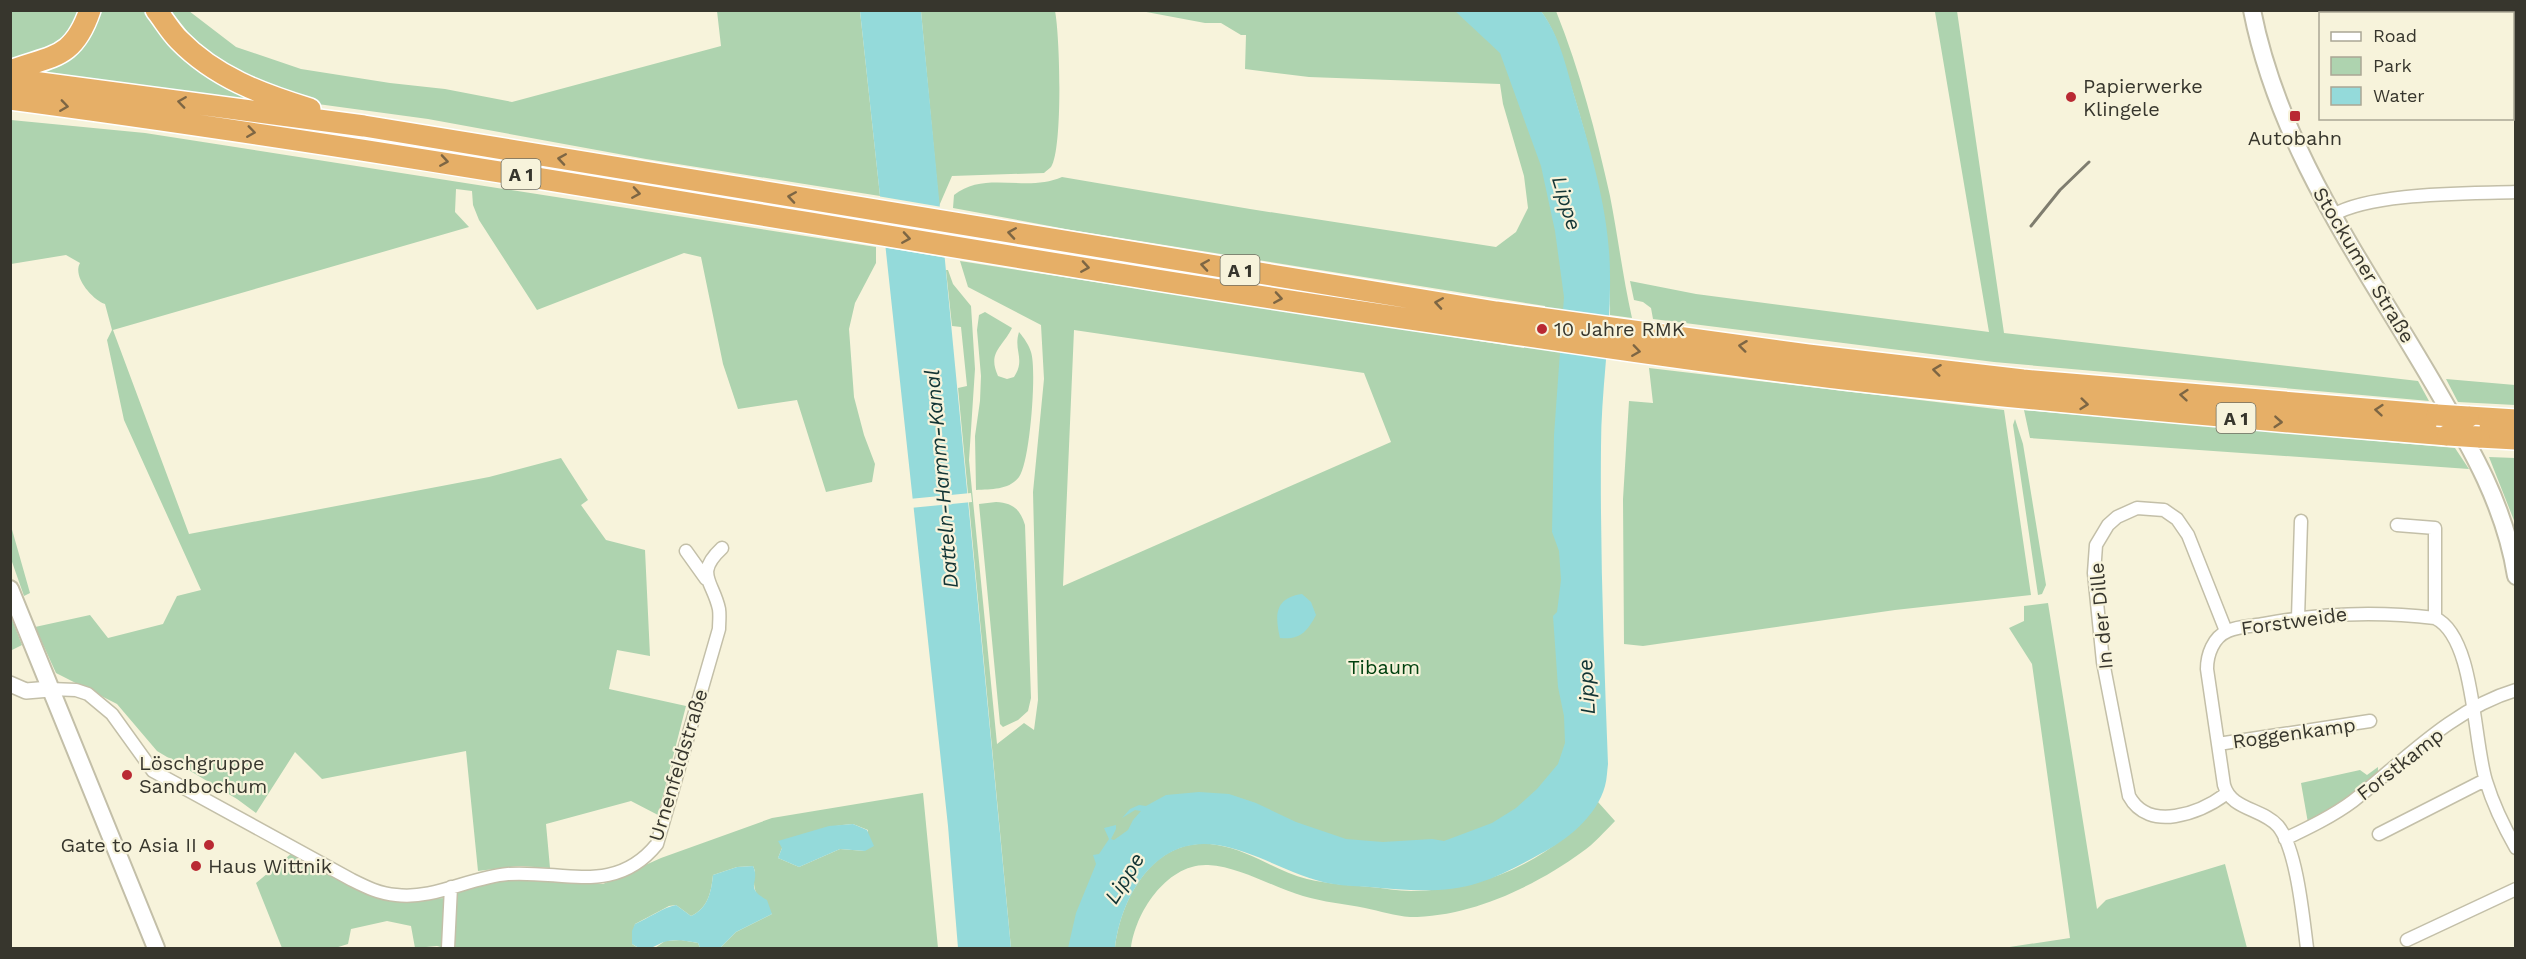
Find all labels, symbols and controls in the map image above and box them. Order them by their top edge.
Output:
legend [2319,12,2514,120]
text: Road [2373,25,2417,46]
text: Park [2373,55,2412,76]
place label: Papierwerke Klingele [2083,74,2203,121]
text: Water [2373,85,2425,106]
marker: Papierwerke Klingele [2064,90,2078,104]
one-way arrow [177,96,186,108]
one-way arrow [60,99,69,112]
marker: Autobahn [2288,109,2302,123]
one-way arrow [246,125,256,137]
place label: Autobahn [2248,126,2342,150]
one-way arrow [557,153,567,165]
one-way arrow [439,155,448,167]
road number: A 1 [502,159,540,189]
water label: Lippe [1547,173,1587,233]
street label: Stockumer Straße [2308,183,2420,347]
one-way arrow [631,187,641,199]
one-way arrow [787,191,797,203]
one-way arrow [1008,228,1017,240]
one-way arrow [901,231,910,243]
road number: A 1 [1220,255,1260,285]
one-way arrow [1200,259,1209,271]
one-way arrow [1080,260,1090,273]
one-way arrow [1273,292,1283,304]
one-way arrow [1434,297,1443,309]
place label: 10 Jahre RMK [1554,317,1685,341]
marker: 10 Jahre RMK [1535,322,1549,336]
one-way arrow [1738,340,1748,353]
one-way arrow [1632,344,1641,356]
one-way arrow [1932,364,1941,376]
water label: Datteln-Hamm-Kanal [919,368,963,590]
one-way arrow [2180,388,2189,401]
one-way arrow [2079,397,2088,410]
road number: A 1 [2216,403,2256,433]
one-way arrow [2374,404,2383,417]
one-way arrow [2273,415,2282,428]
street label: In der Dille [2084,562,2118,670]
street label: Forstweide [2239,602,2349,640]
park label: Tibaum [1348,655,1420,679]
water label: Lippe [1572,659,1600,715]
street label: Urnenfeldstraße [643,686,713,844]
street label: Roggenkamp [2231,712,2357,754]
street label: Forstkamp [2352,723,2448,805]
place label: Löschgruppe Sandbochum [139,751,267,798]
marker: Löschgruppe Sandbochum [120,768,134,782]
place label: Gate to Asia II [60,833,197,857]
marker: Gate to Asia II [202,838,216,852]
water label: Lippe [1099,848,1149,908]
place label: Haus Wittnik [208,854,332,878]
marker: Haus Wittnik [189,859,203,873]

